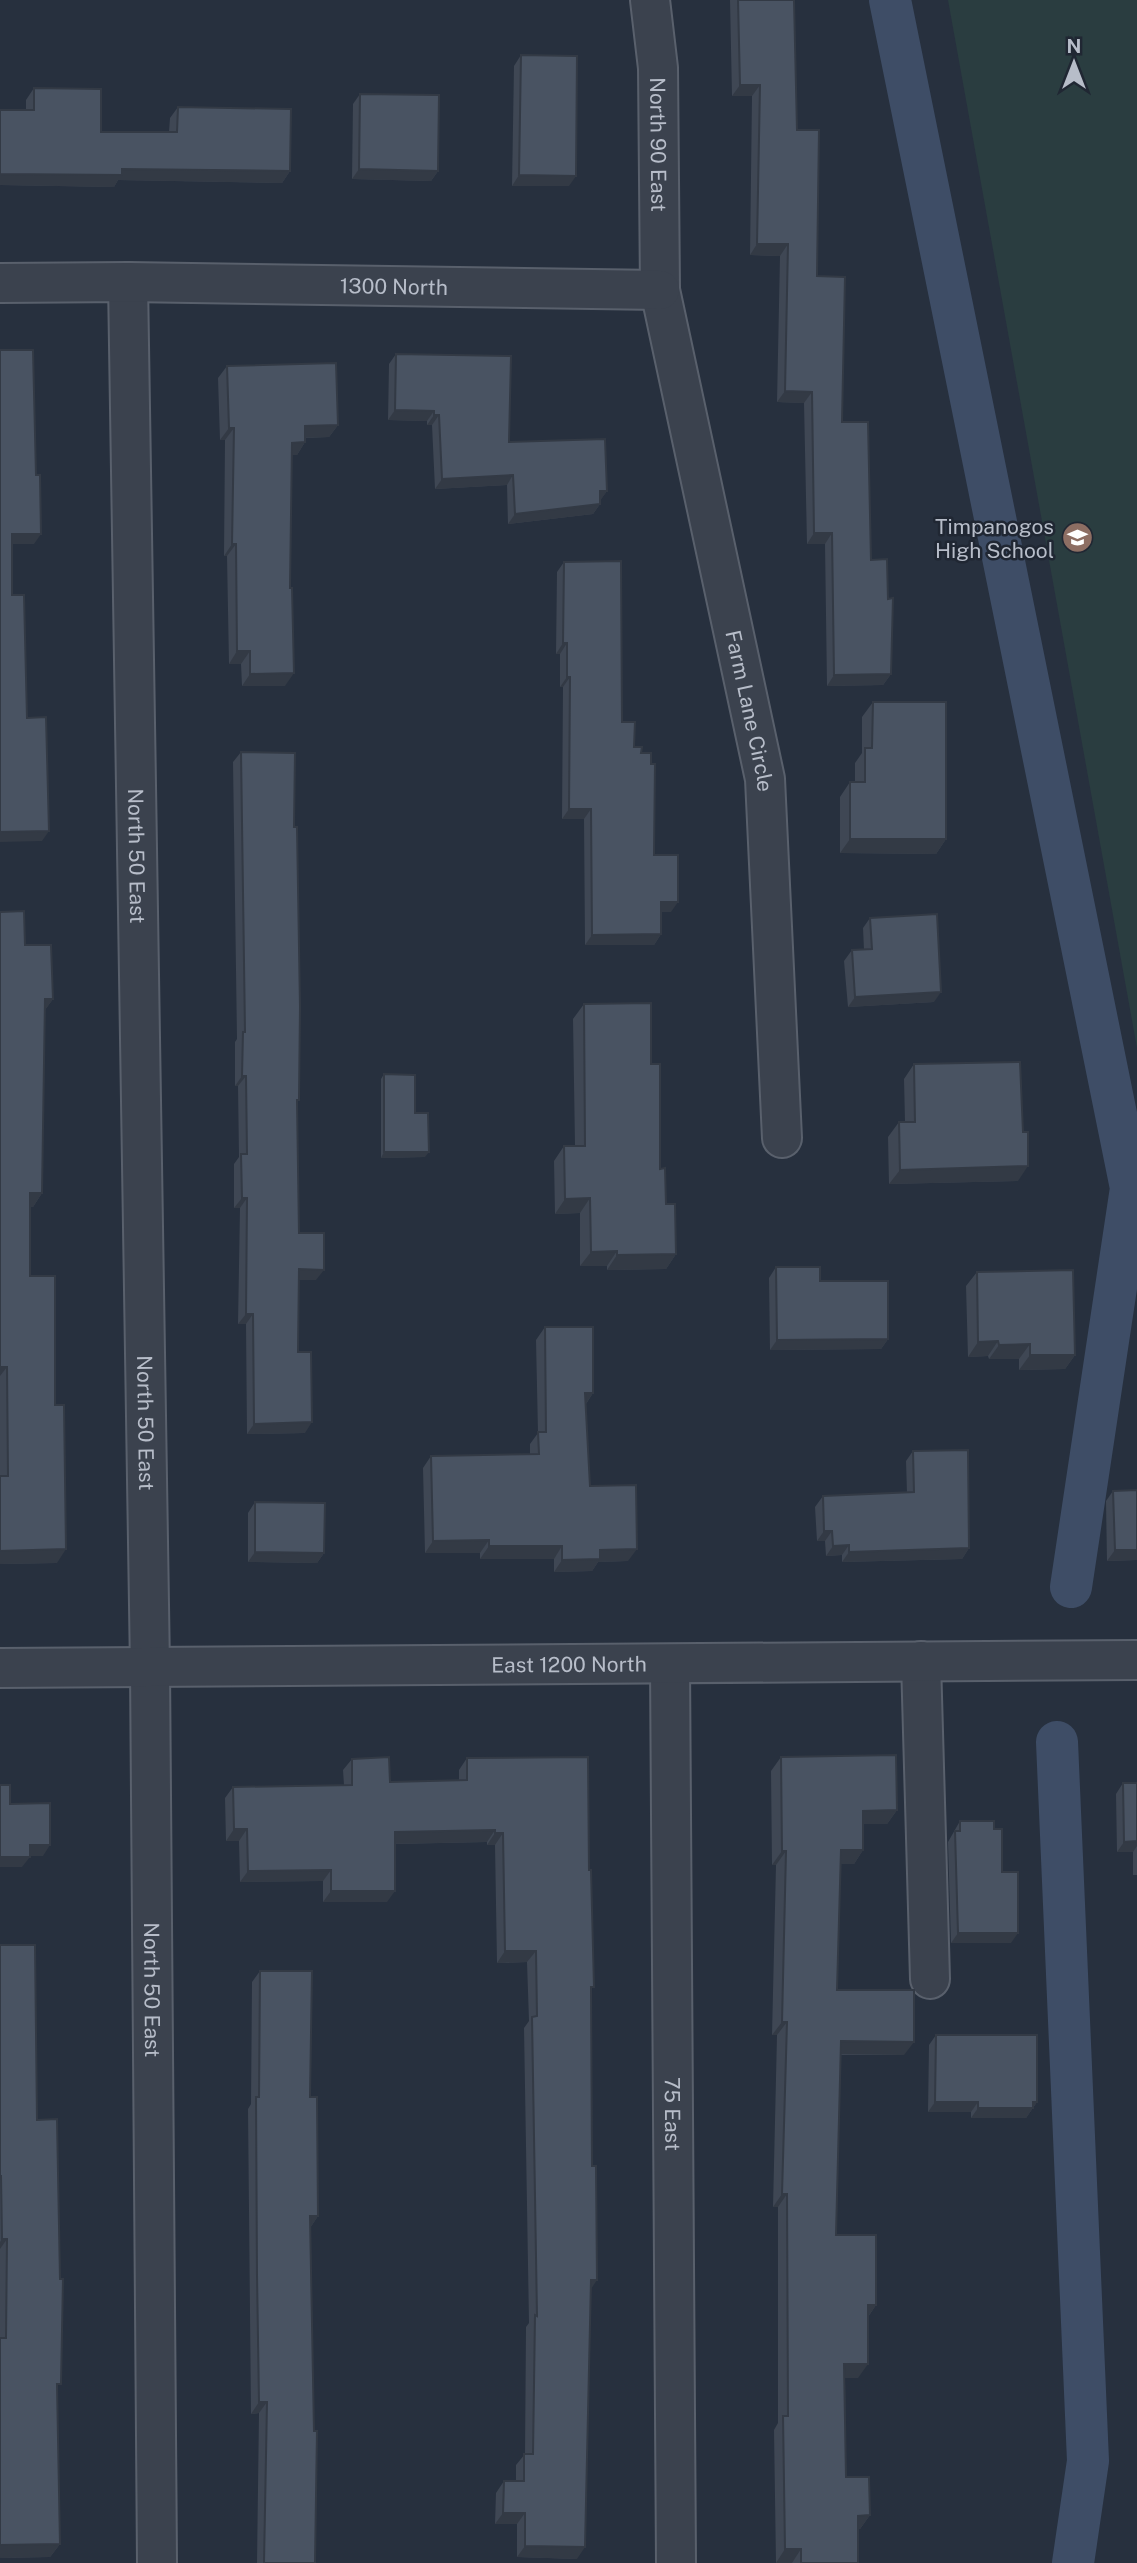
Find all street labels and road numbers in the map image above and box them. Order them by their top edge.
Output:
street label: North 90 East [646,77,672,212]
street label: 1300 North [340,273,448,299]
street label: Farm Lane Circle [721,628,778,792]
street label: North 50 East [124,788,151,924]
street label: North 50 East [133,1355,160,1491]
street label: East 1200 North [491,1651,647,1677]
street label: North 50 East [139,1922,166,2058]
street label: 75 East [660,2077,686,2151]

